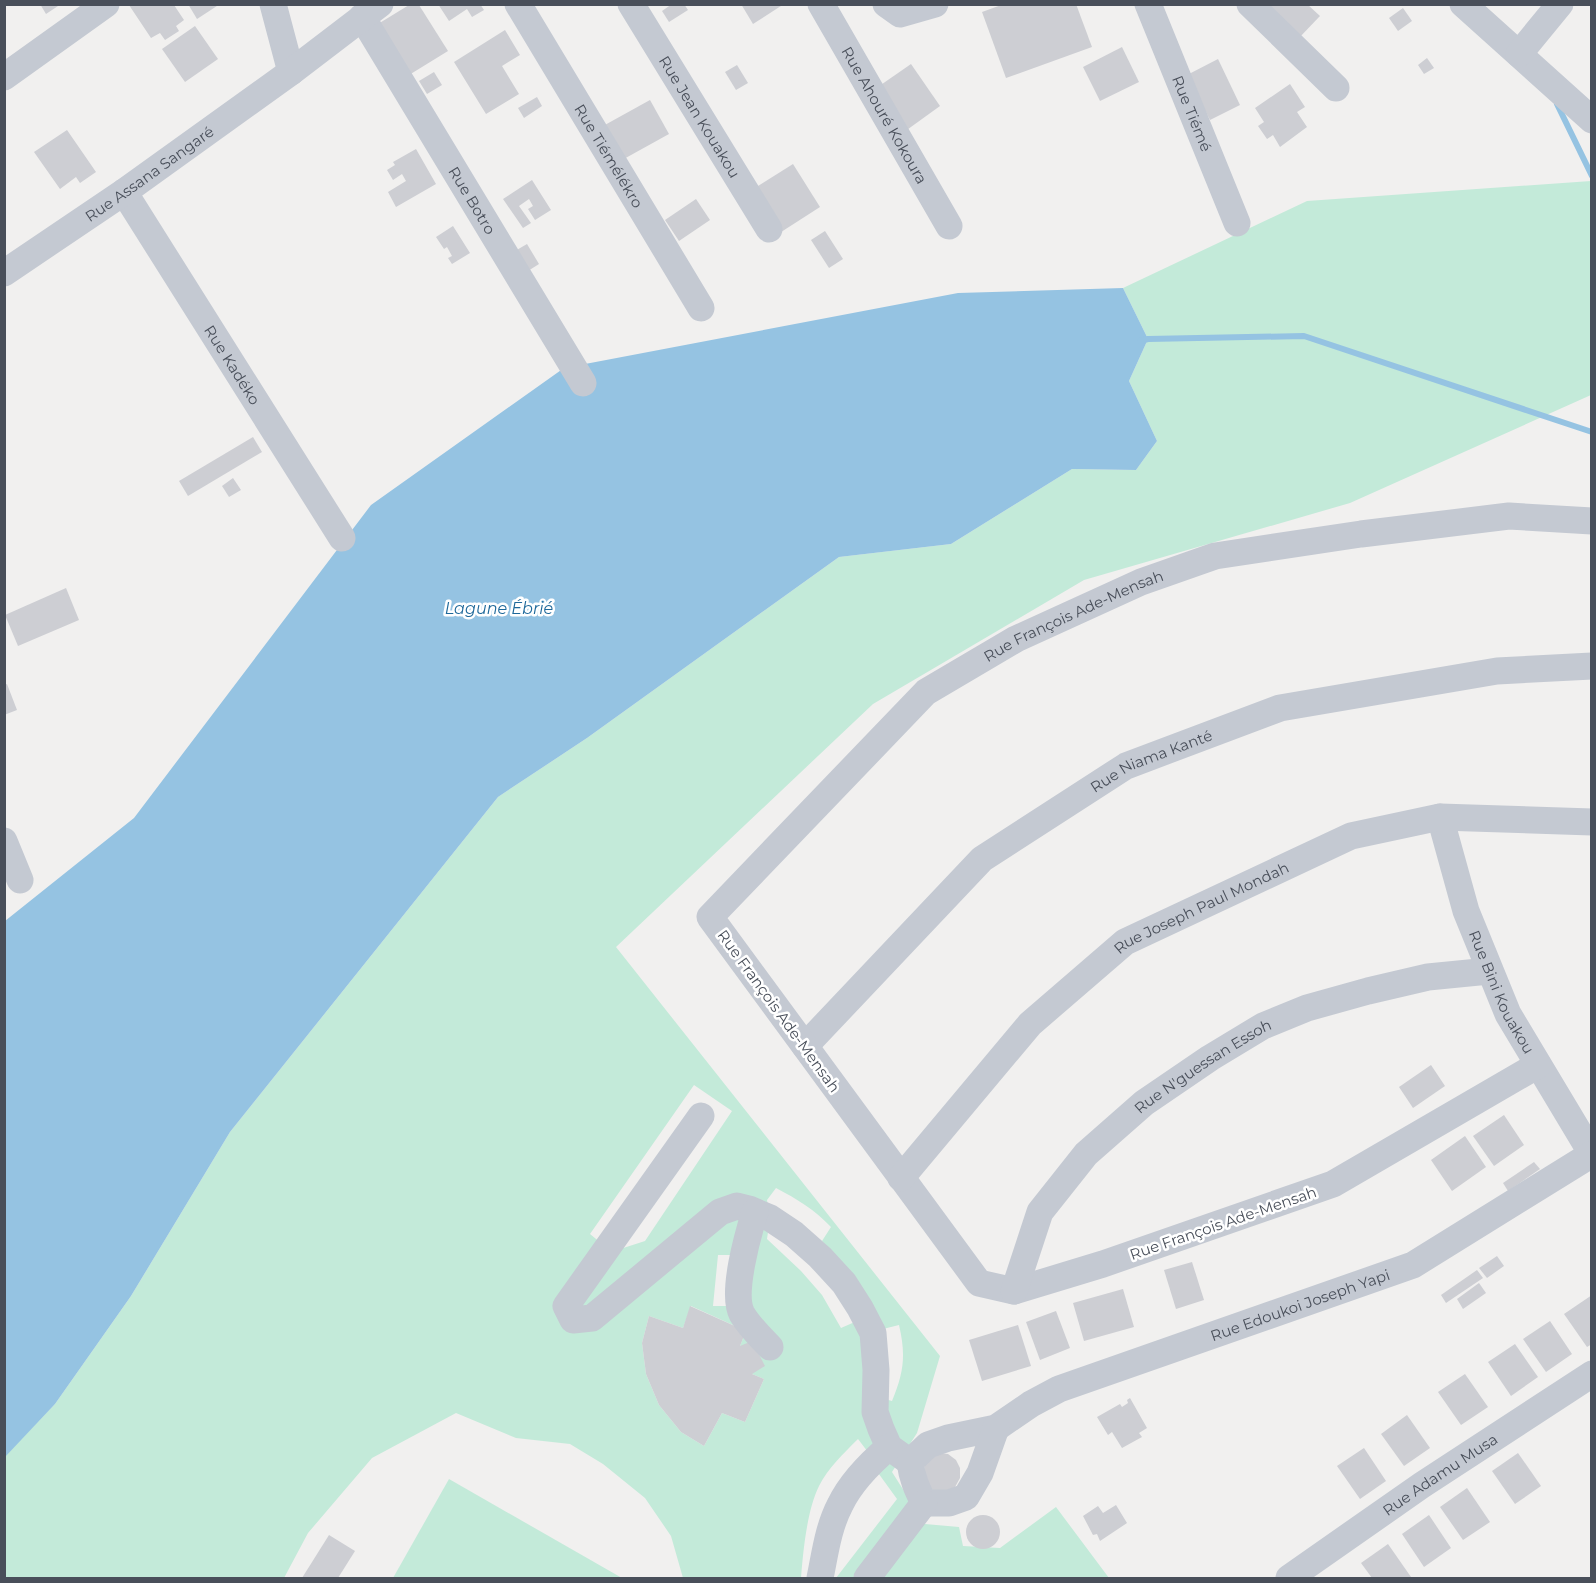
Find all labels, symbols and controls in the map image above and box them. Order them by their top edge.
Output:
street label: Rue Ahouré Kokoura [838,43,932,187]
street label: Rue Jean Kouakou [655,52,745,181]
street label: Rue Tiémé [1168,72,1216,154]
street label: Rue Tiémélékro [571,100,648,211]
street label: Rue Assana Sangaré [81,121,217,225]
street label: Rue Botro [445,163,500,238]
street label: Rue Kadéko [201,321,265,408]
street label: Rue François Ade-Mensah [980,565,1166,666]
water label: Lagune Ébrié [445,599,553,618]
street label: Rue Niama Kanté [1086,725,1215,796]
street label: Rue Joseph Paul Mondah [1109,857,1292,957]
street label: Rue François Ade-Mensah [714,926,844,1096]
street label: Rue Bini Kouakou [1465,927,1539,1057]
street label: Rue N'guessan Essoh [1130,1014,1274,1117]
street label: Rue François Ade-Mensah [1127,1182,1319,1264]
street label: Rue Edoukoi Joseph Yapi [1208,1264,1392,1345]
street label: Rue Adamu Musa [1379,1429,1501,1519]

